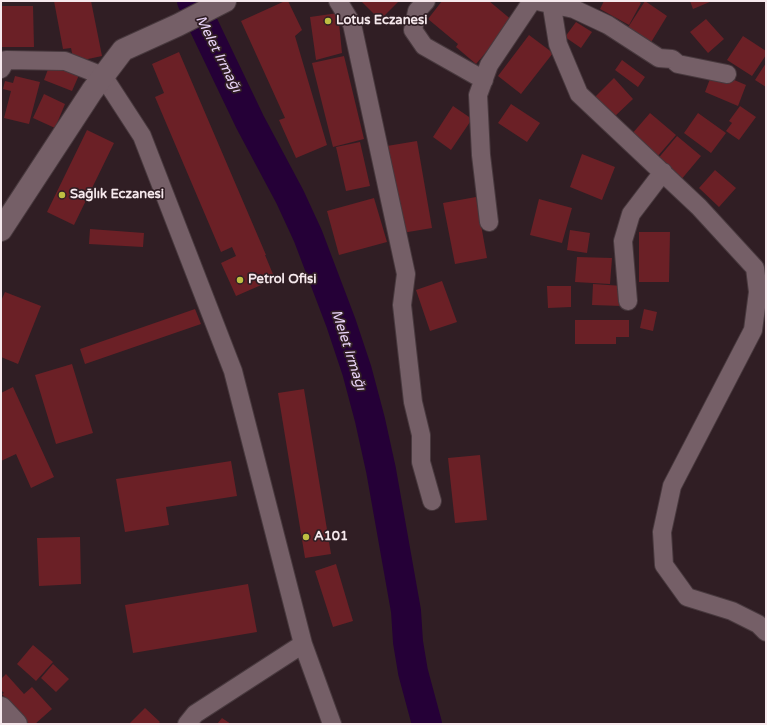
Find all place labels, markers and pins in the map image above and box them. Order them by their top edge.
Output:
place label: Lotus Eczanesi [336,13,427,29]
marker: Lotus Eczanesi [323,16,333,26]
place label: Sağlık Eczanesi [70,187,164,203]
marker: Sağlık Eczanesi [57,190,67,200]
place label: Petrol Ofisi [248,272,316,288]
marker: Petrol Ofisi [235,275,245,285]
place label: A101 [314,529,348,545]
marker: A101 [301,532,311,542]

